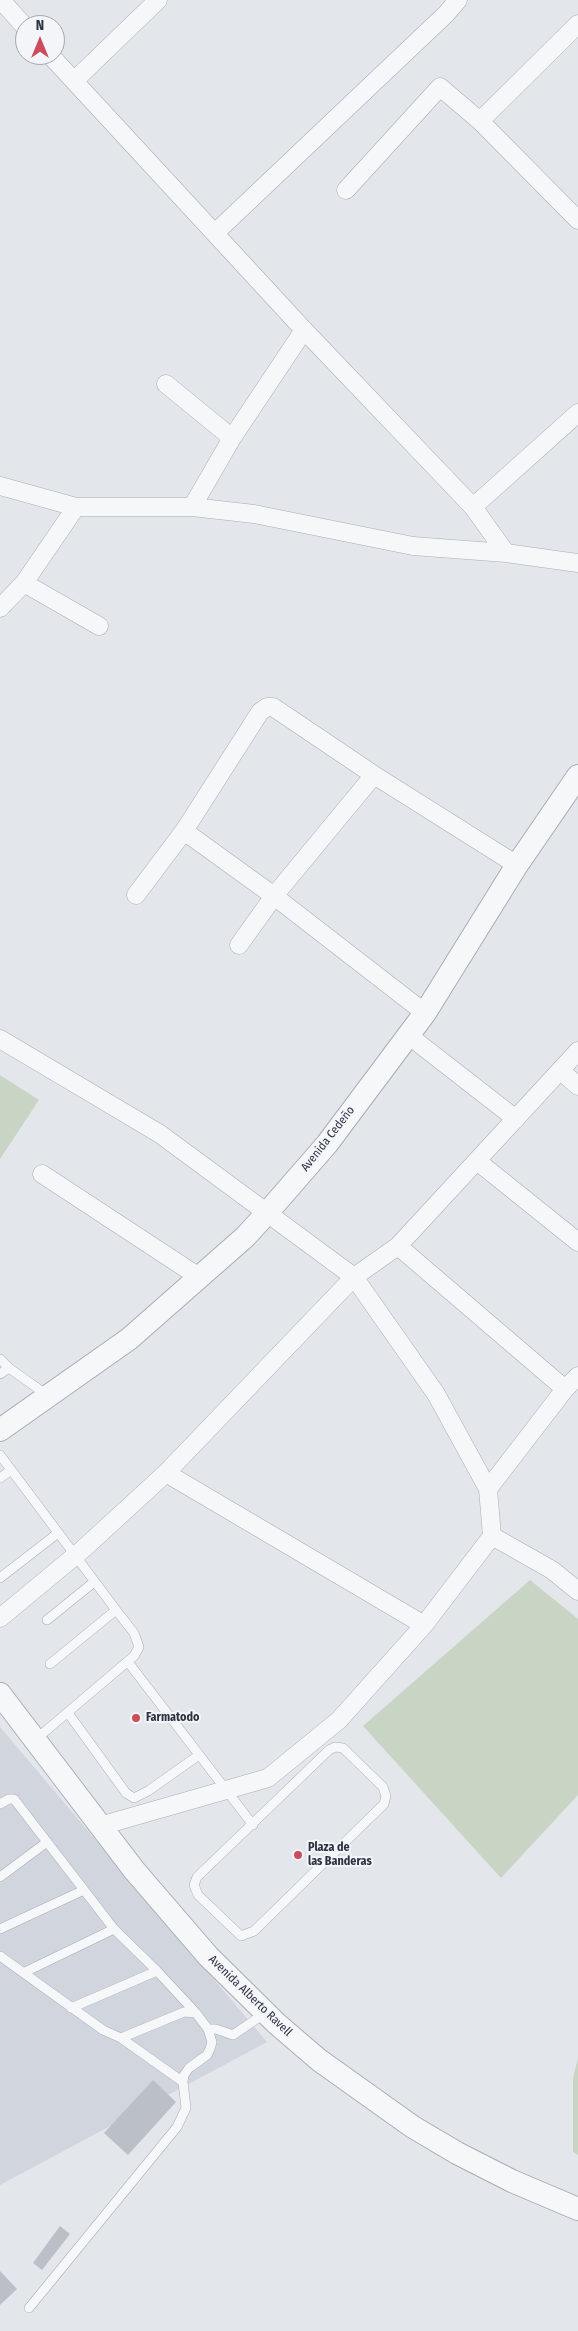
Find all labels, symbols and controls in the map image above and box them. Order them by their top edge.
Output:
north arrow [15,15,65,65]
text: N [36,17,44,34]
street label: Avenida Cedeño [298,1104,358,1174]
place label: Farmatodo [146,1711,199,1725]
marker: Farmatodo [130,1712,142,1724]
place label: Plaza de las Banderas [308,1841,372,1869]
marker: Plaza de las Banderas [292,1849,304,1861]
street label: Avenida Alberto Ravell [205,1952,295,2040]

